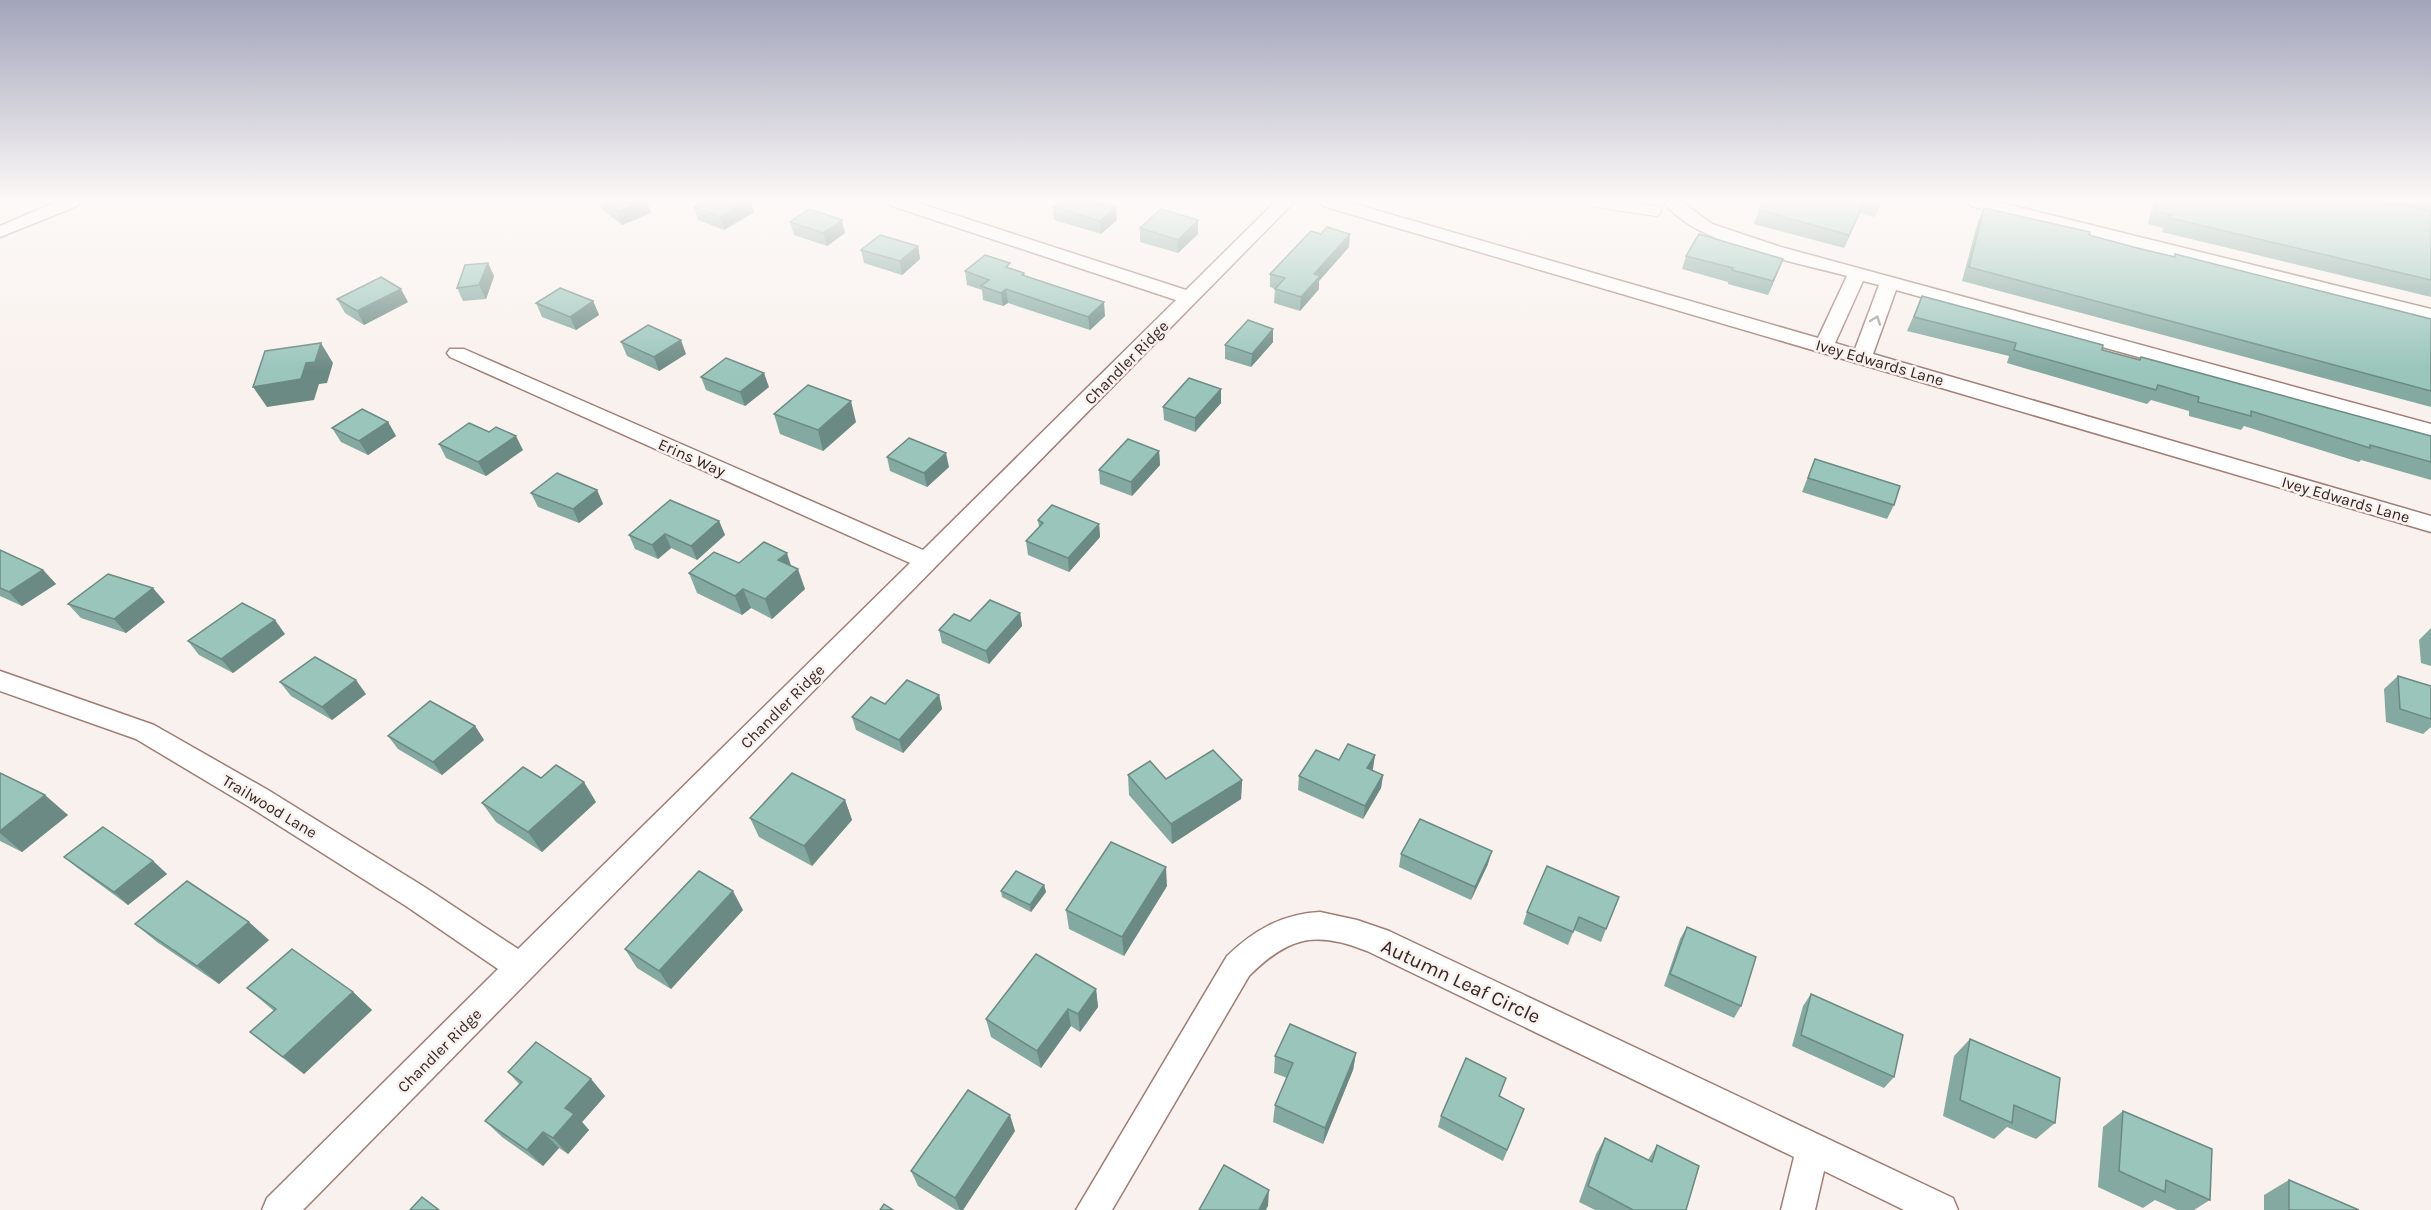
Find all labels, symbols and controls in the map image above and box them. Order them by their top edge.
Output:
one-way arrow [1869,315,1881,326]
street label: Chandler Ridge [1080,316,1172,408]
street label: Ivey Edwards Lane [1814,335,1946,390]
street label: Erins Way [655,434,729,481]
street label: Ivey Edwards Lane [2280,472,2412,527]
street label: Chandler Ridge [736,660,828,752]
street label: Trailwood Lane [219,771,321,842]
street label: Autumn Leaf Circle [1378,935,1544,1028]
street label: Chandler Ridge [393,1004,485,1096]

